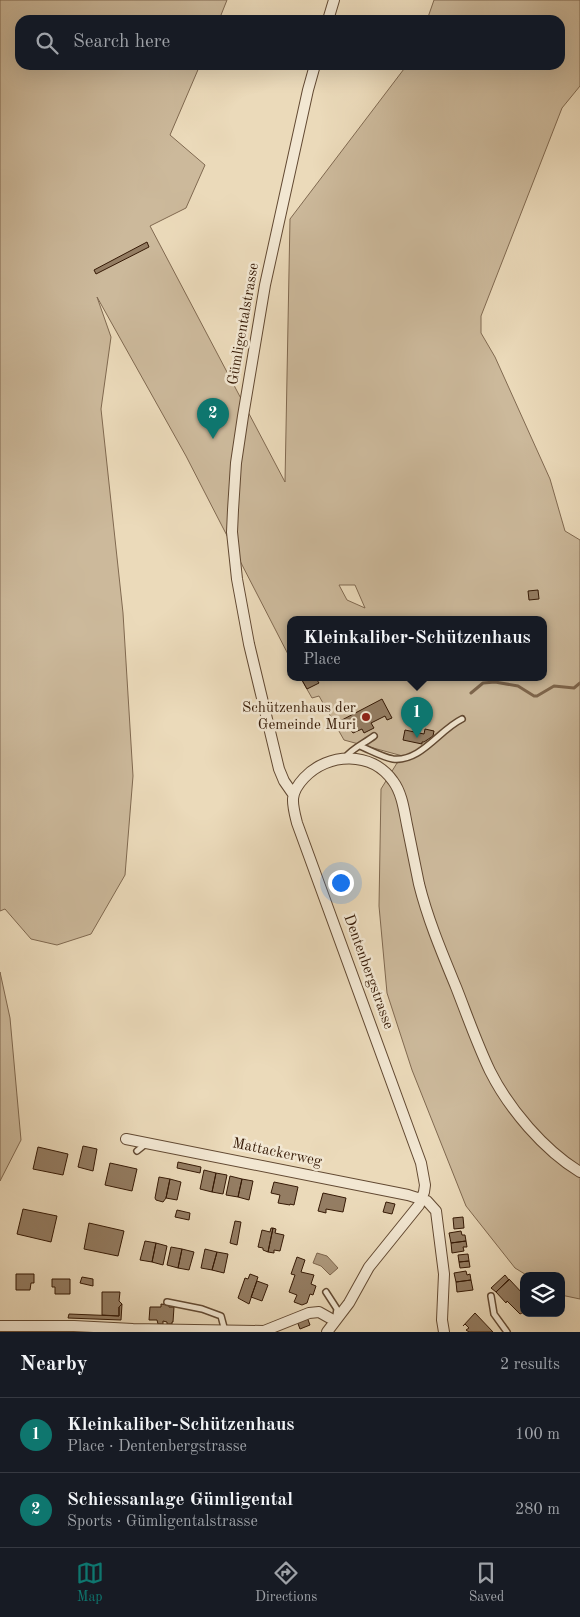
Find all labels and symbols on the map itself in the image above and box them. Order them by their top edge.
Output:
street label: Gümligentalstrasse [226,262,262,386]
pin: 2 [197,398,229,439]
pin: 1 [401,697,433,738]
place label: Schützenhaus der Gemeinde Muri [242,701,356,733]
marker: Schützenhaus der Gemeinde Muri [360,711,372,723]
your location [328,870,354,896]
street label: Dentenbergstrasse [340,913,396,1032]
street label: Mattackerweg [231,1136,323,1170]

